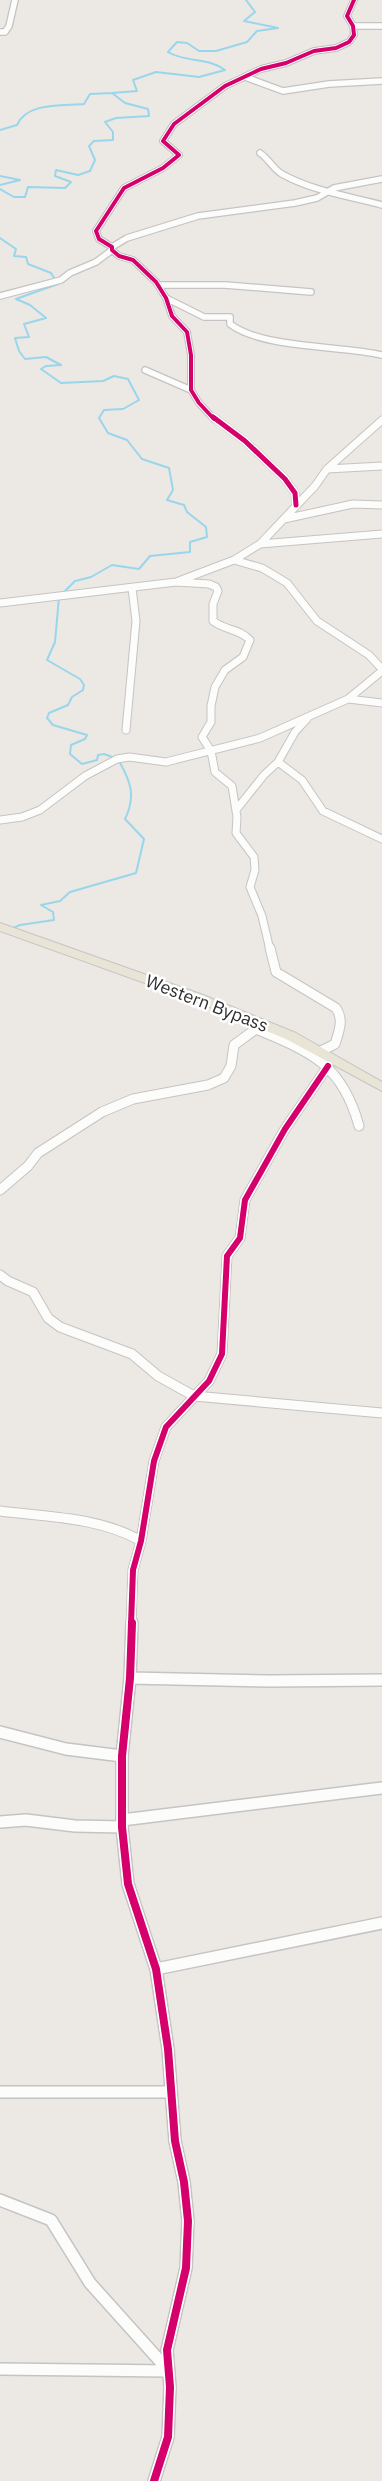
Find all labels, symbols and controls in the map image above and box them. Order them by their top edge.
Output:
street label: Western Bypass [142,969,272,1037]

